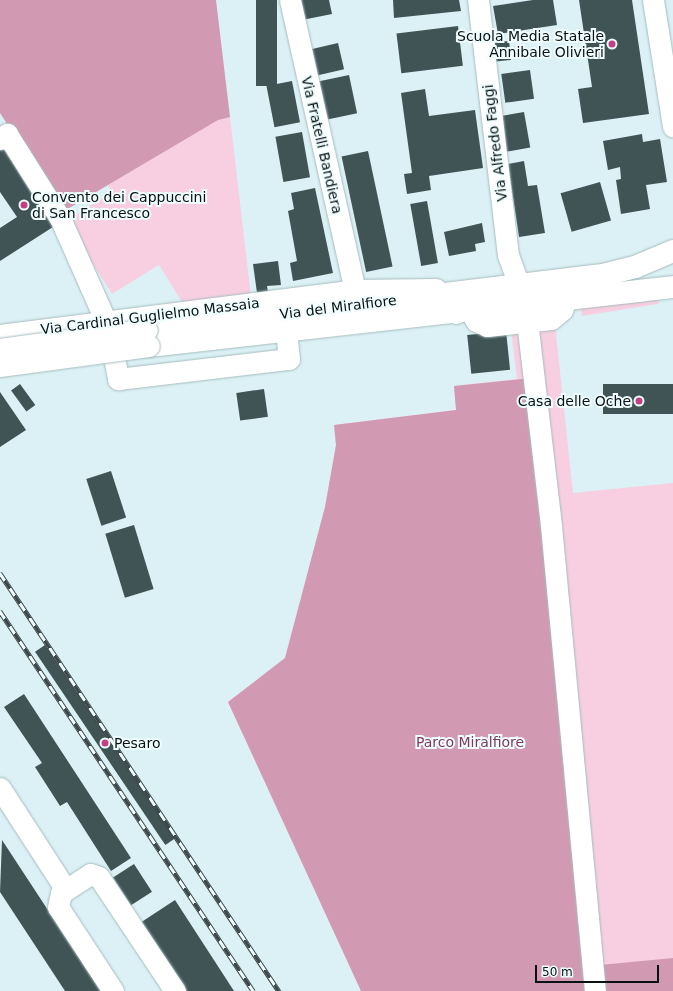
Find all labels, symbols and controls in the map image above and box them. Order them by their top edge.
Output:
place label: Scuola Media Statale Annibale Olivieri [457,28,604,60]
marker: Scuola Media Statale Annibale Olivieri [607,39,617,49]
street label: Via Fratelli Bandiera [298,75,346,215]
street label: Via Alfredo Faggi [479,84,511,202]
place label: Convento dei Cappuccini di San Francesco [32,189,206,222]
marker: Convento dei Cappuccini di San Francesco [19,200,29,210]
street label: Via del Miralfiore [279,291,397,323]
street label: Via Cardinal Guglielmo Massaia [40,294,260,338]
place label: Casa delle Oche [518,393,631,409]
marker: Casa delle Oche [634,396,644,406]
park label: Parco Miralfiore [416,734,524,750]
place label: Pesaro [114,735,160,751]
marker: Pesaro [99,737,111,749]
scale bar [537,957,661,983]
text: 50 m [542,965,573,979]

